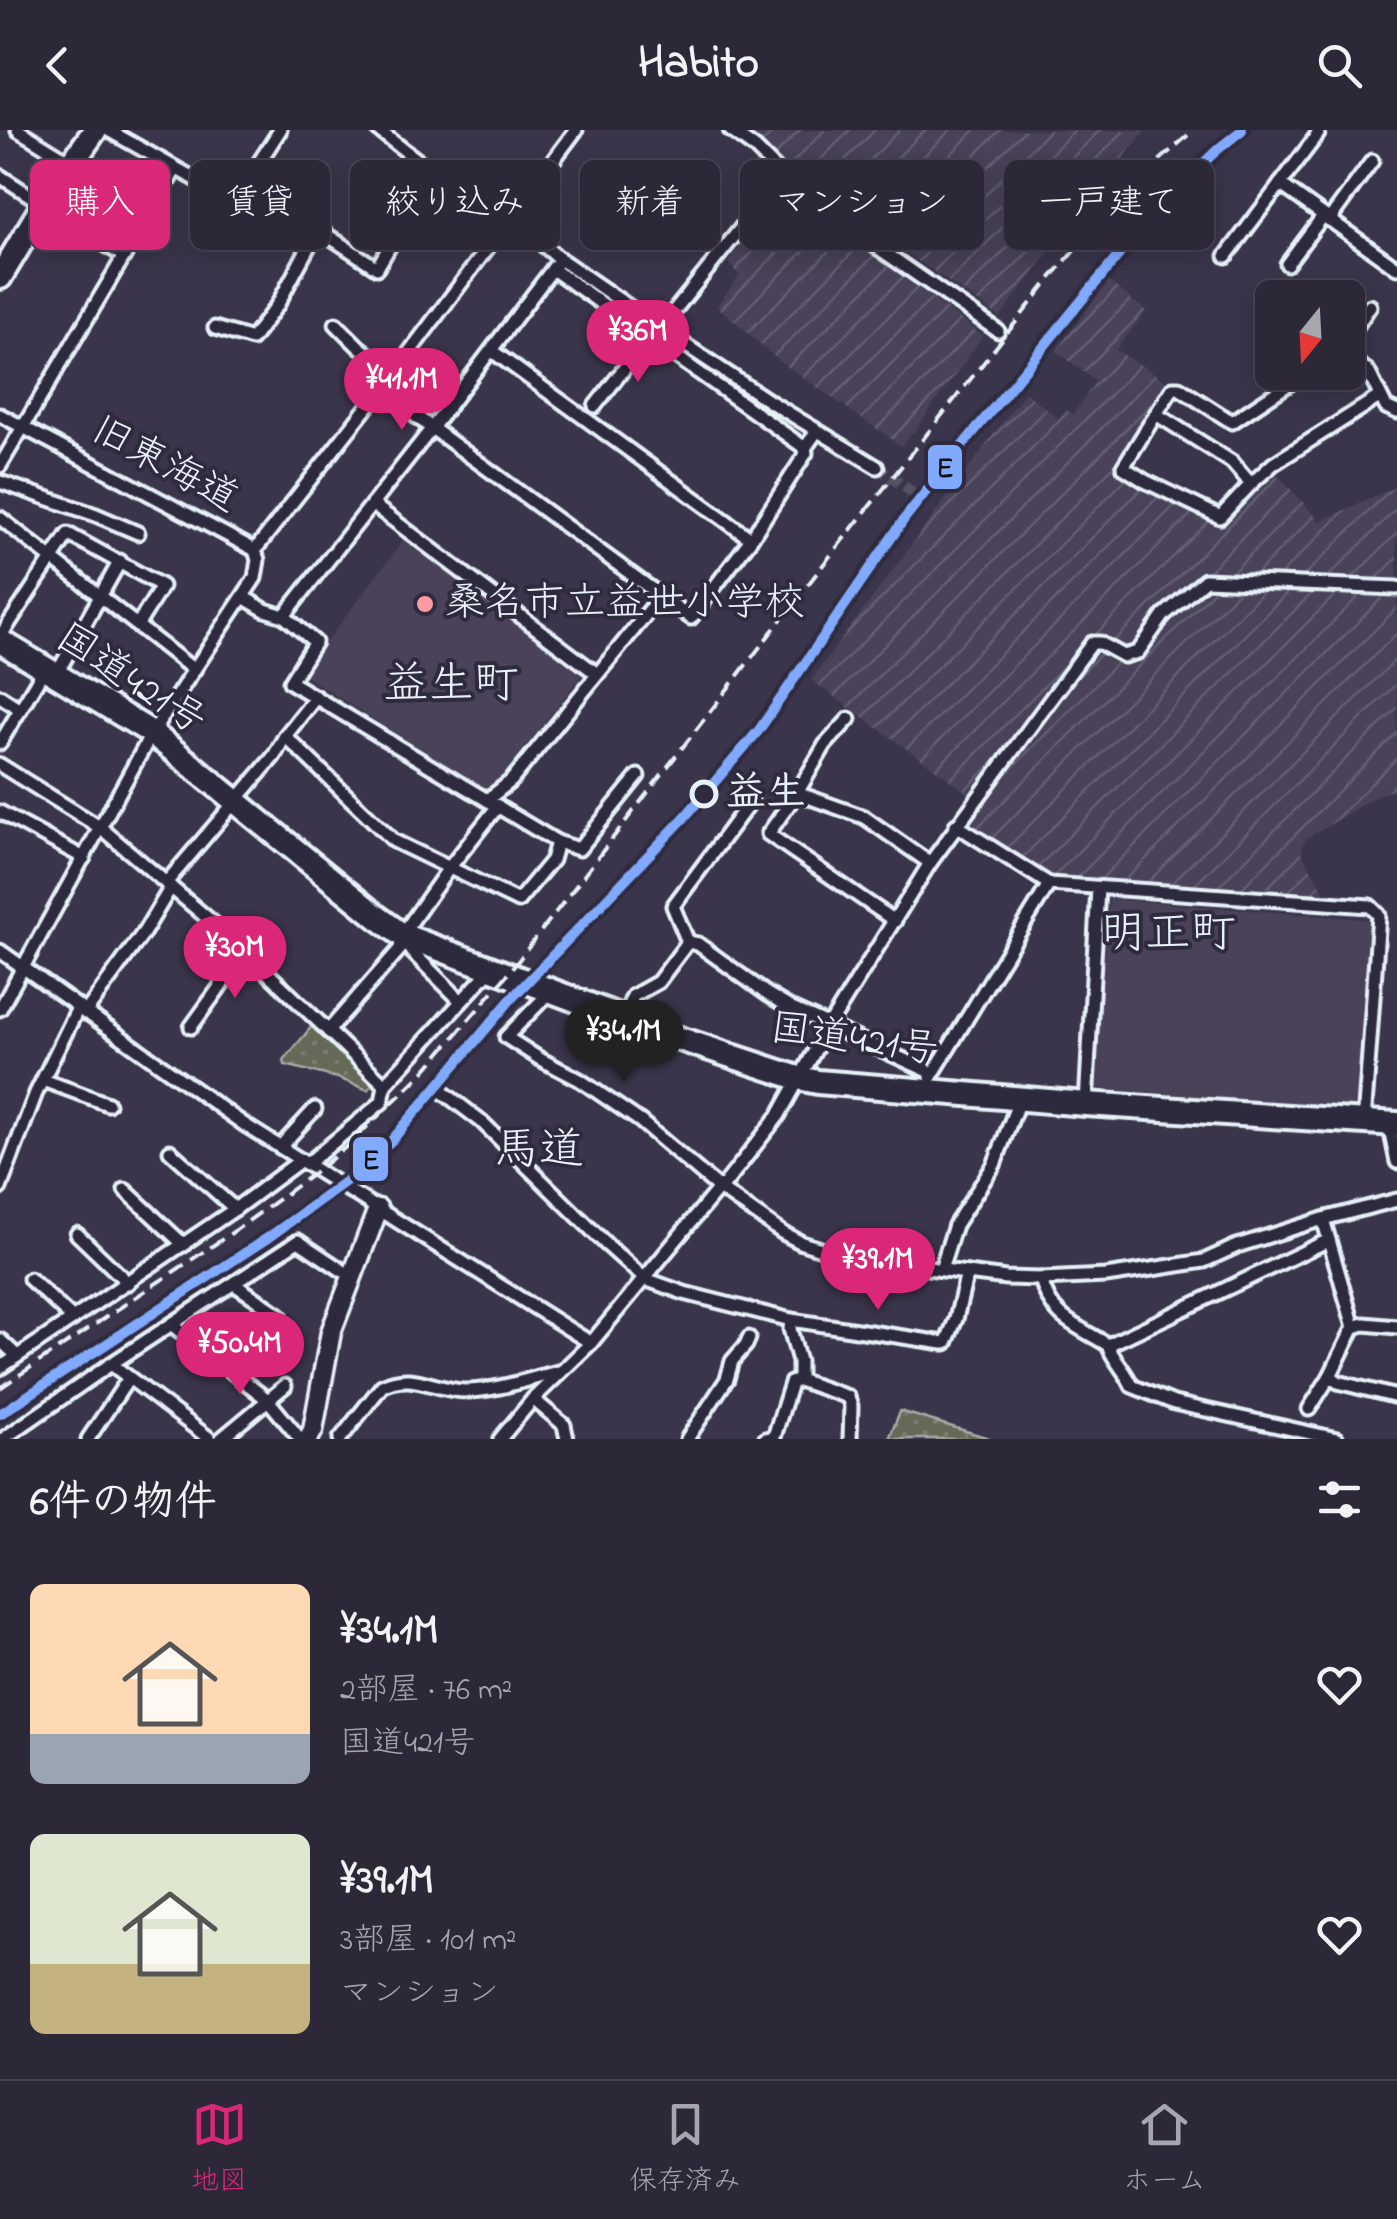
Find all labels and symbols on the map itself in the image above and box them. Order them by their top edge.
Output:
north arrow [1255,280,1365,390]
pin: ¥36M [579,300,697,385]
pin: ¥41.1M [321,348,483,433]
street label: 旧東海道 [80,402,248,530]
line badge: E [926,443,964,491]
text: E [937,450,954,491]
place label: 桑名市立益世小学校 [445,575,805,634]
marker: 桑名市立益世小学校 [414,593,436,615]
street label: 国道421号 [43,610,217,752]
district label: 益生町 [383,653,519,719]
place label: 益生 [726,765,806,824]
marker: 益生 [691,781,717,807]
district label: 明正町 [1100,902,1236,968]
pin: ¥30M [176,916,294,1001]
pin: ¥34.1M [543,1000,705,1085]
street label: 国道421号 [766,1000,942,1082]
district label: 馬道 [494,1119,584,1185]
line badge: E [351,1135,390,1183]
text: E [363,1142,380,1183]
pin: ¥39.1M [797,1228,959,1313]
pin: ¥50.4M [159,1312,321,1397]

